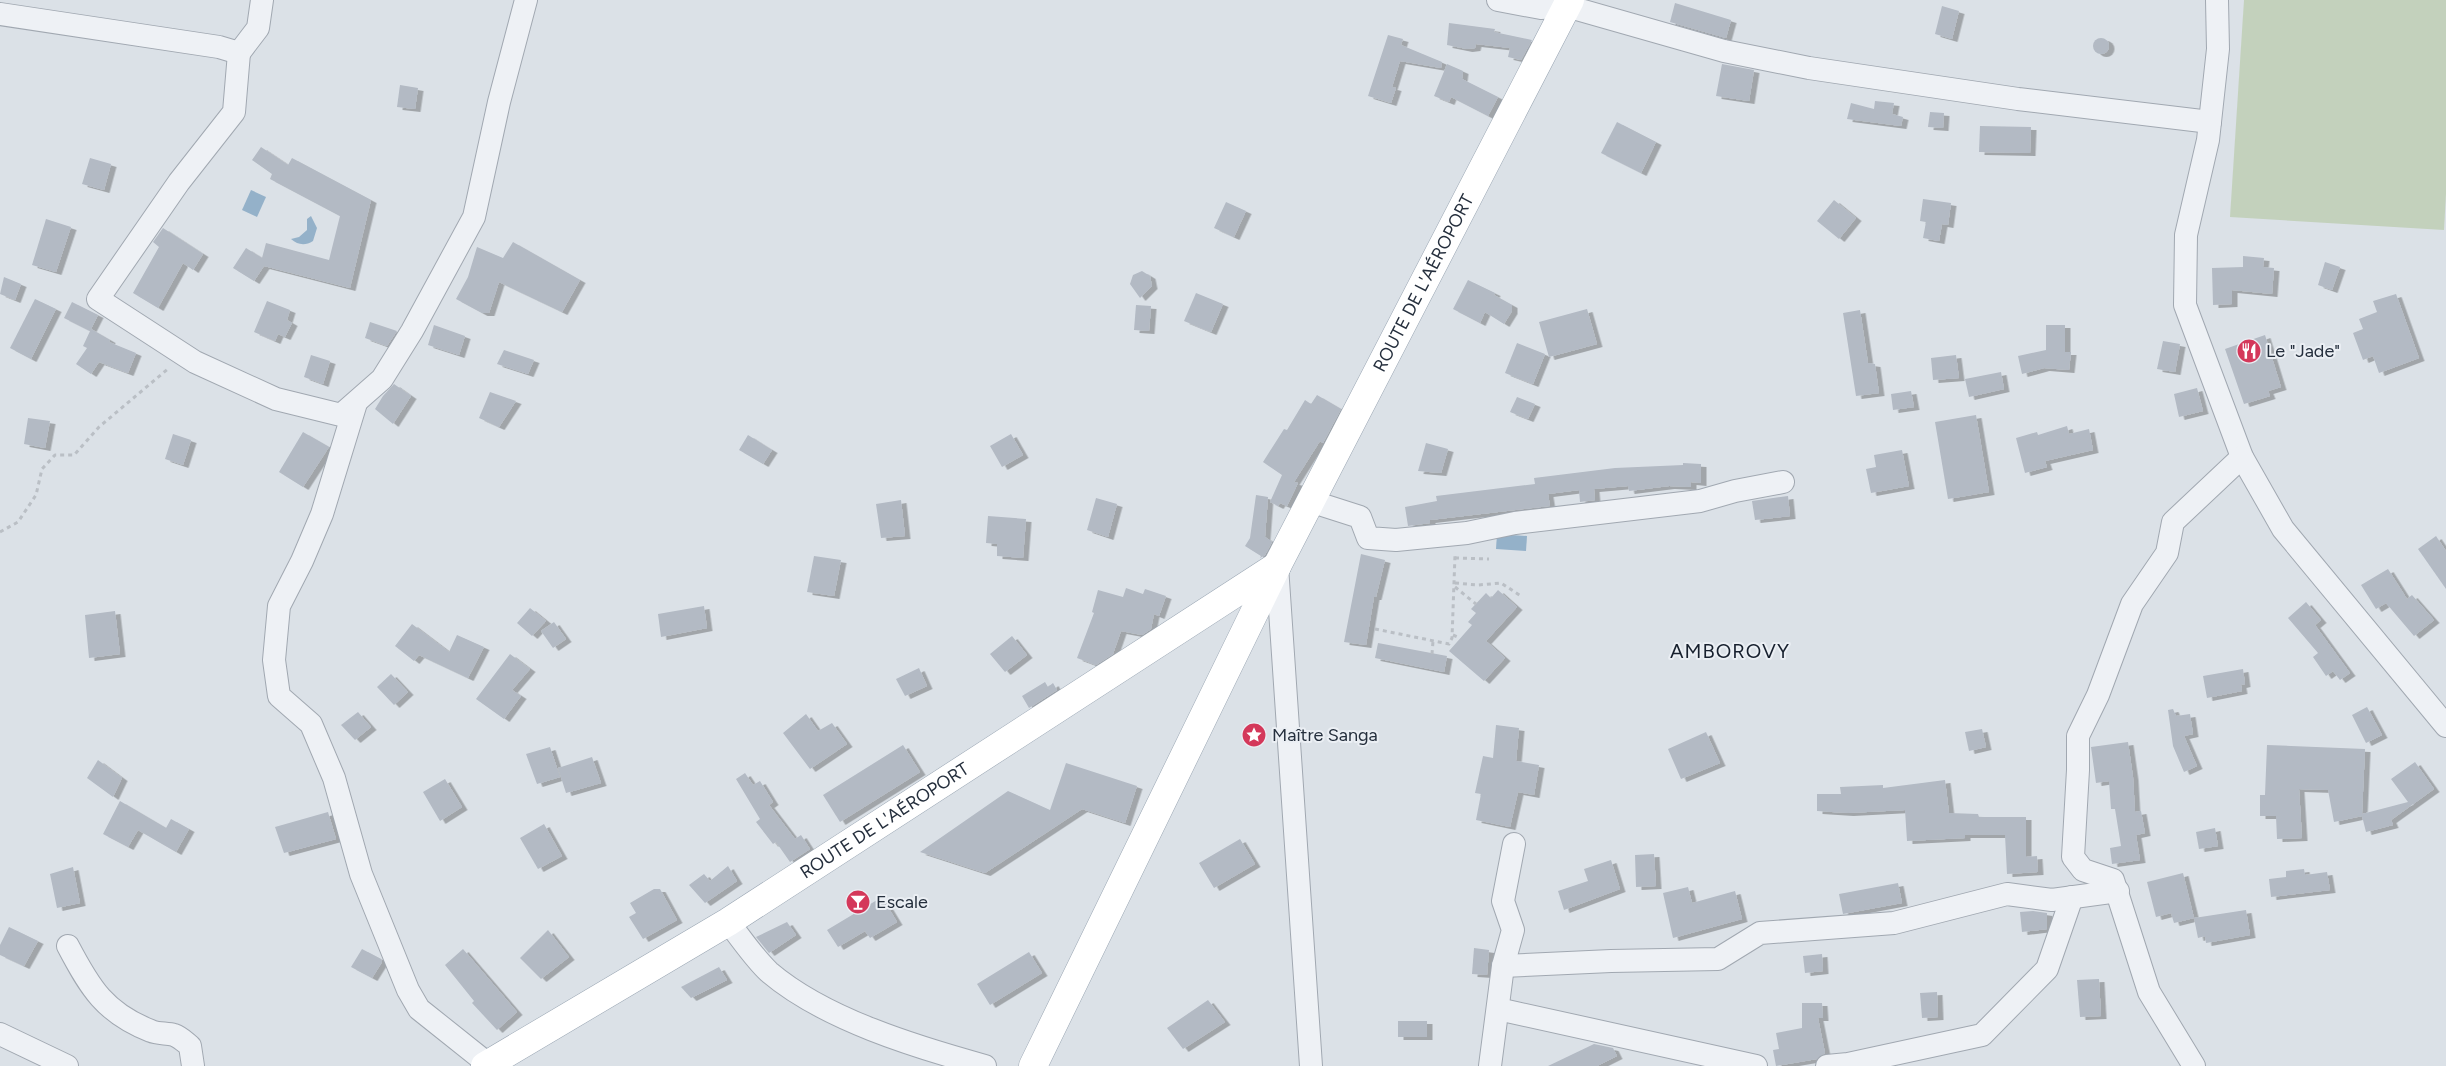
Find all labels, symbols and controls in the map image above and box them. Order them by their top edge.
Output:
street label: ROUTE DE L'AÉROPORT [1368,190,1479,376]
restaurant icon: Le "Jade" [2236,338,2262,364]
place label: Le "Jade" [2266,340,2340,362]
district label: AMBOROVY [1670,639,1790,663]
place icon: Maître Sanga [1241,722,1267,748]
place label: Maître Sanga [1272,724,1378,746]
street label: ROUTE DE L'AÉROPORT [796,758,973,883]
bar icon: Escale [845,889,871,915]
place label: Escale [876,891,928,913]

